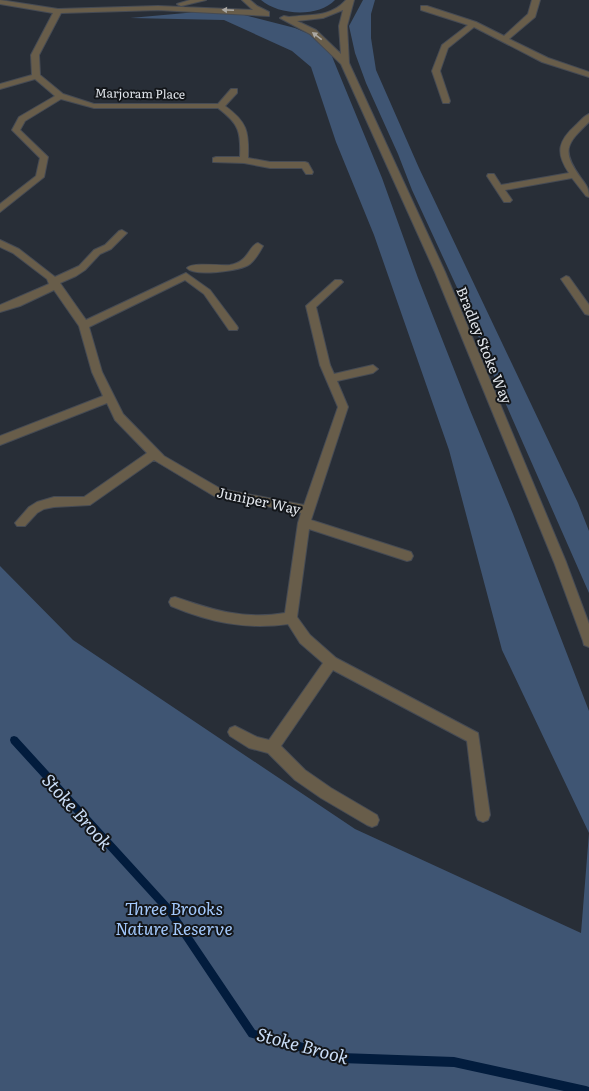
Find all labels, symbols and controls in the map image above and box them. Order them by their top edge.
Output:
one-way arrow [222,7,234,14]
one-way arrow [312,32,323,40]
street label: Marjoram Place [95,83,185,103]
street label: Bradley Stoke Way [452,284,518,407]
street label: Juniper Way [215,481,304,519]
water label: Stoke Brook [36,767,120,855]
park label: Three Brooks Nature Reserve [115,895,233,940]
water label: Stoke Brook [254,1020,352,1070]

